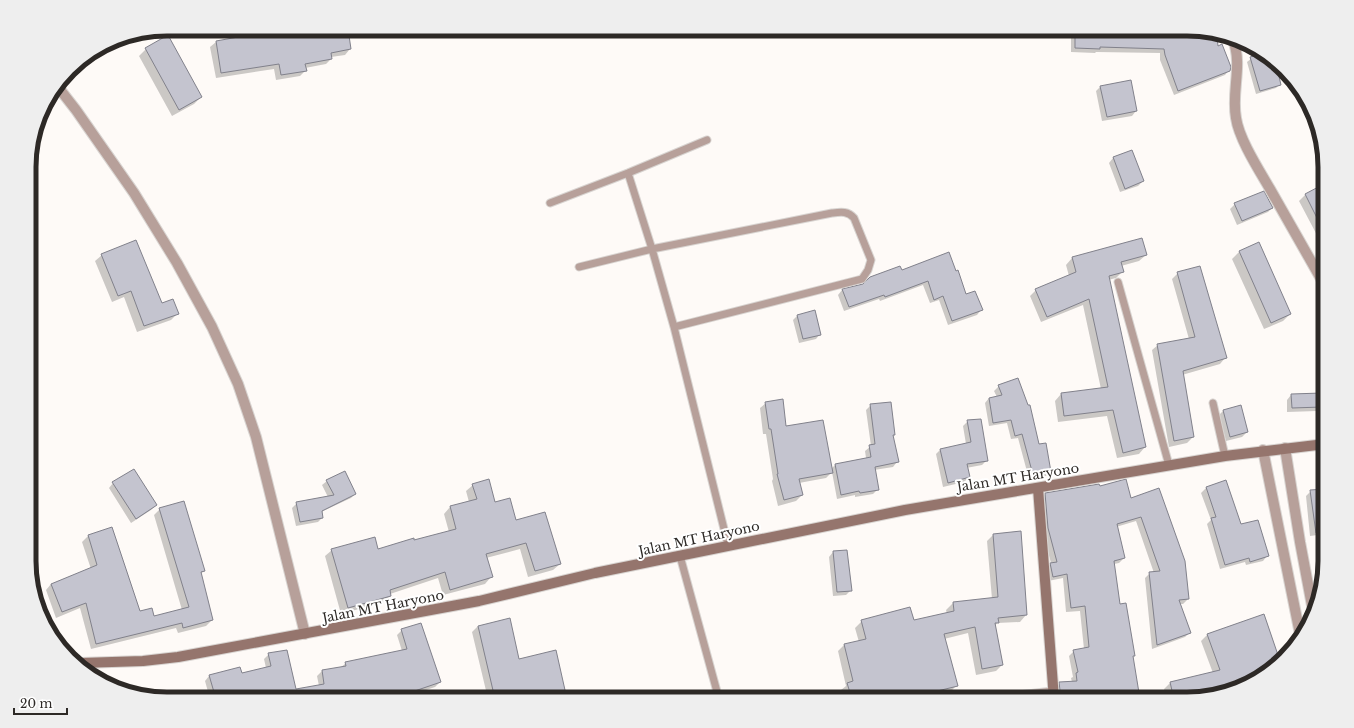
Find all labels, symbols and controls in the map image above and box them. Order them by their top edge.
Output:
street label: Jalan MT Haryono [954,459,1080,496]
street label: Jalan MT Haryono [635,517,761,560]
street label: Jalan MT Haryono [319,586,445,627]
scale bar [14,690,67,716]
text: 20 m [20,696,52,711]

